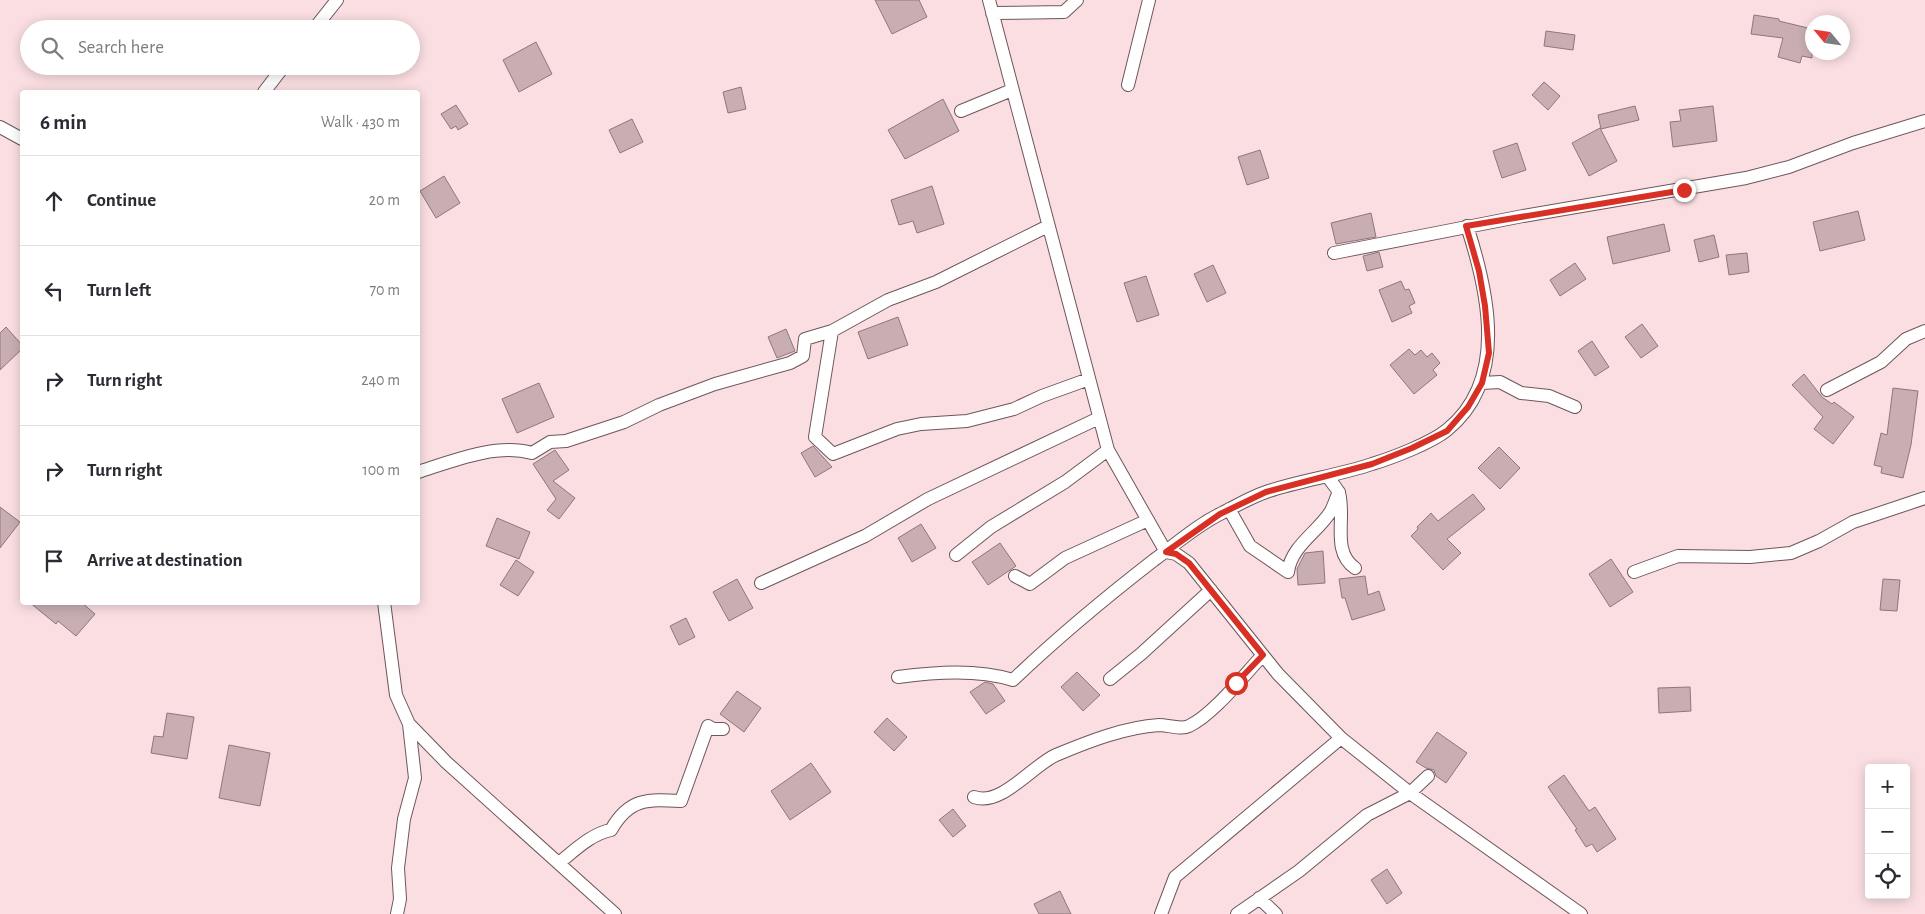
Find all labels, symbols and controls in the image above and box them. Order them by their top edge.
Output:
north arrow [1805,15,1850,60]
search box [20,20,420,75]
icon: search [38,34,66,62]
text: Search here [78,38,164,57]
text: 6 min [40,112,87,133]
text: Walk · 430 m [321,114,400,130]
route end [1673,179,1696,202]
icon: ahead [40,187,68,215]
text: Continue [87,191,156,210]
text: 20 m [369,192,400,208]
icon: left [40,277,68,305]
text: Turn left [87,281,151,300]
text: 70 m [369,282,400,298]
icon: right [40,367,68,395]
text: Turn right [87,371,162,390]
text: 240 m [361,372,400,388]
icon: right [40,457,68,485]
text: Turn right [87,461,162,480]
text: 100 m [362,462,400,478]
icon: arrive [40,547,68,575]
text: Arrive at destination [87,551,243,570]
route start [1225,672,1248,695]
map controls [1865,764,1910,899]
button: + [1865,764,1910,809]
button: − [1865,809,1910,854]
button: locate [1865,854,1910,899]

